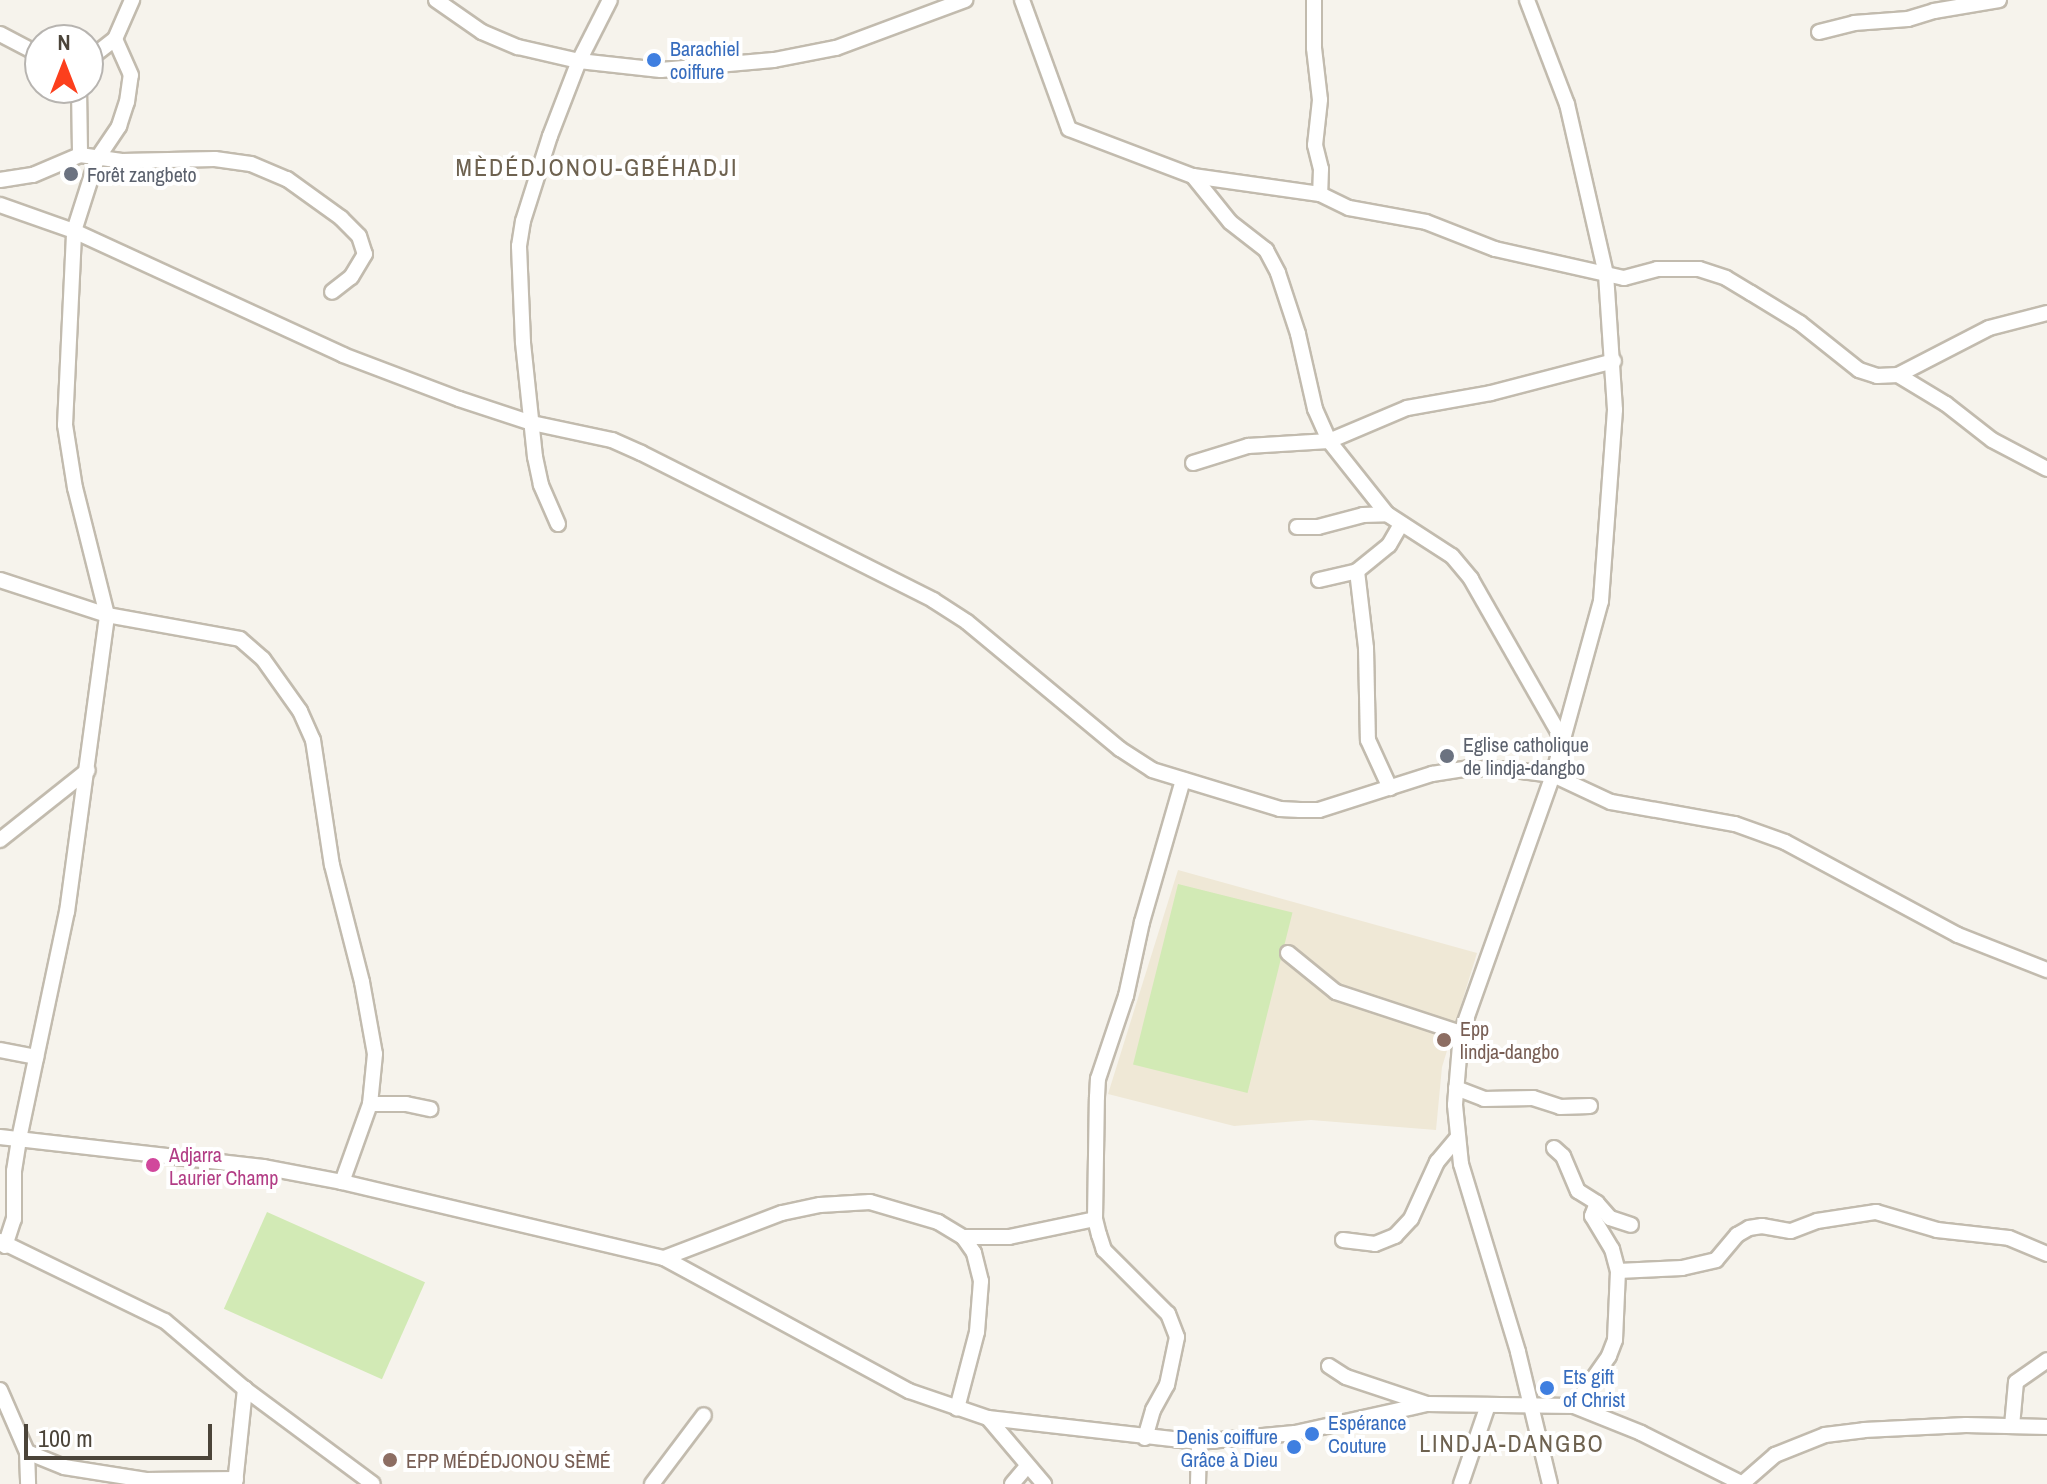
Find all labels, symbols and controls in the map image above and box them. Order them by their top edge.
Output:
north arrow [24,24,104,104]
text: N [57,27,71,57]
place label: Barachiel coiffure [670,36,739,83]
marker: Barachiel coiffure [645,51,663,69]
district label: MÈDÉDJONOU-GBÉHADJI [456,154,738,182]
place label: Forêt zangbeto [87,162,197,186]
marker: Forêt zangbeto [62,165,80,183]
place label: Eglise catholique de lindja-dangbo [1463,732,1589,779]
marker: Eglise catholique de lindja-dangbo [1438,747,1456,765]
place label: Epp lindja-dangbo [1460,1016,1559,1063]
marker: Epp lindja-dangbo [1435,1031,1453,1049]
place label: Adjarra Laurier Champ [169,1142,278,1189]
marker: Adjarra Laurier Champ [144,1156,162,1174]
place label: Ets gift of Christ [1563,1364,1625,1411]
marker: Ets gift of Christ [1538,1379,1556,1397]
scale bar [28,1408,216,1458]
place label: Espérance Couture [1328,1410,1406,1457]
text: 100 m [38,1422,93,1454]
place label: Denis coiffure Grâce à Dieu [1176,1424,1278,1471]
marker: Espérance Couture [1303,1425,1321,1443]
district label: LINDJA-DANGBO [1419,1430,1605,1458]
marker: Denis coiffure Grâce à Dieu [1285,1438,1303,1456]
place label: EPP MÉDÉDJONOU SÈMÉ [406,1448,611,1472]
marker: EPP MÉDÉDJONOU SÈMÉ [381,1451,399,1469]

